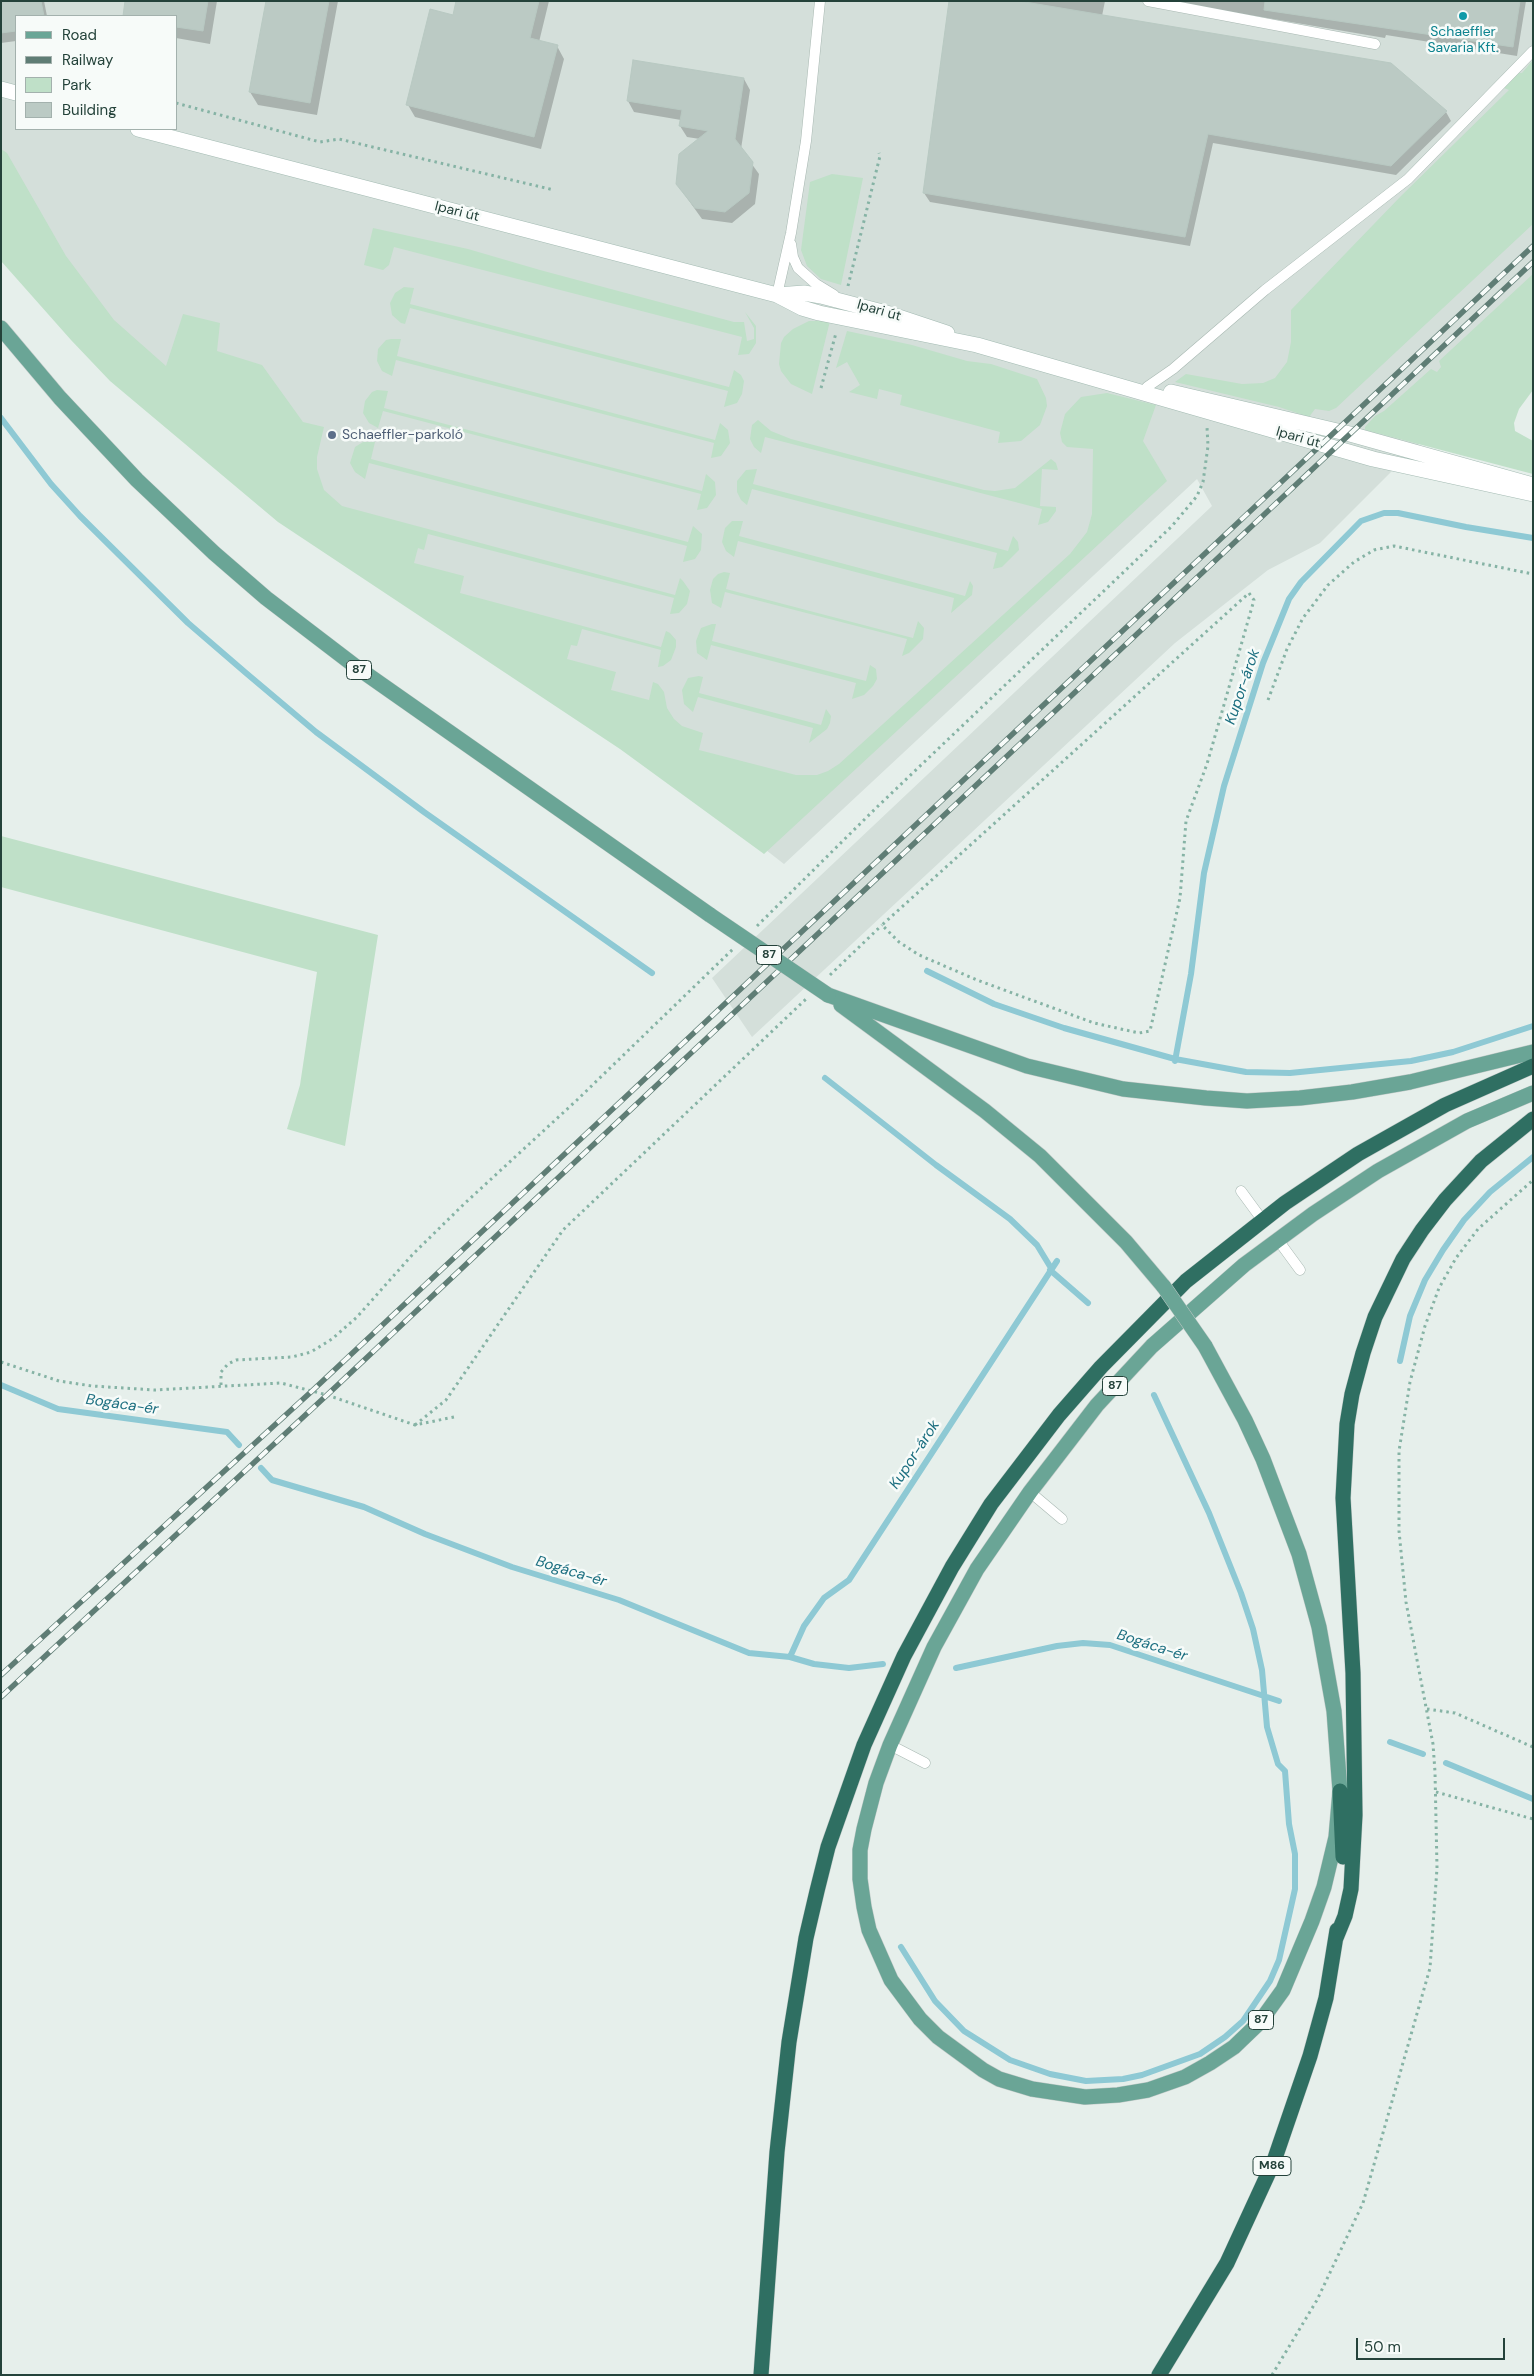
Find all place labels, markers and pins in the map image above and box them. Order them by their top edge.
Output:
marker: Schaeffler Savaria Kft. [1457,10,1469,22]
place label: Schaeffler Savaria Kft. [1427,24,1499,56]
place label: Schaeffler-parkoló [342,427,463,443]
marker: Schaeffler-parkoló [326,429,338,441]

